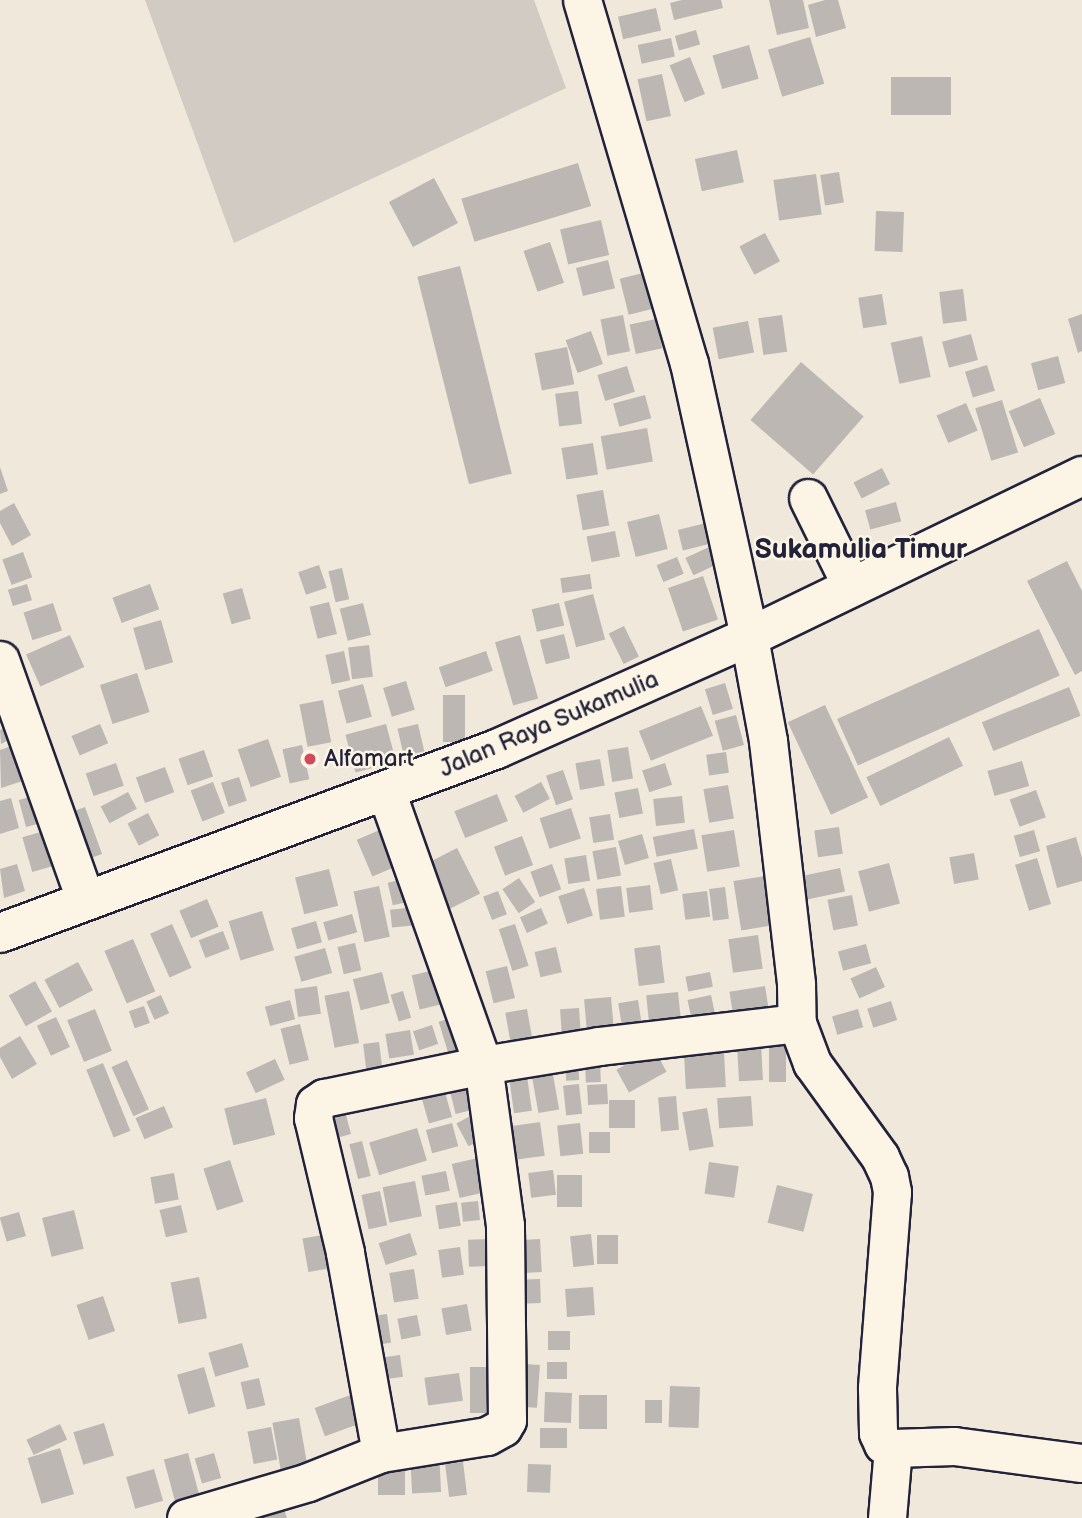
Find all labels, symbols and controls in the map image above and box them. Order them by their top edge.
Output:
district label: Sukamulia Timur [755,533,967,567]
street label: Jalan Raya Sukamulia [435,665,663,783]
place label: Alfamart [324,745,414,773]
marker: Alfamart [302,751,318,767]

